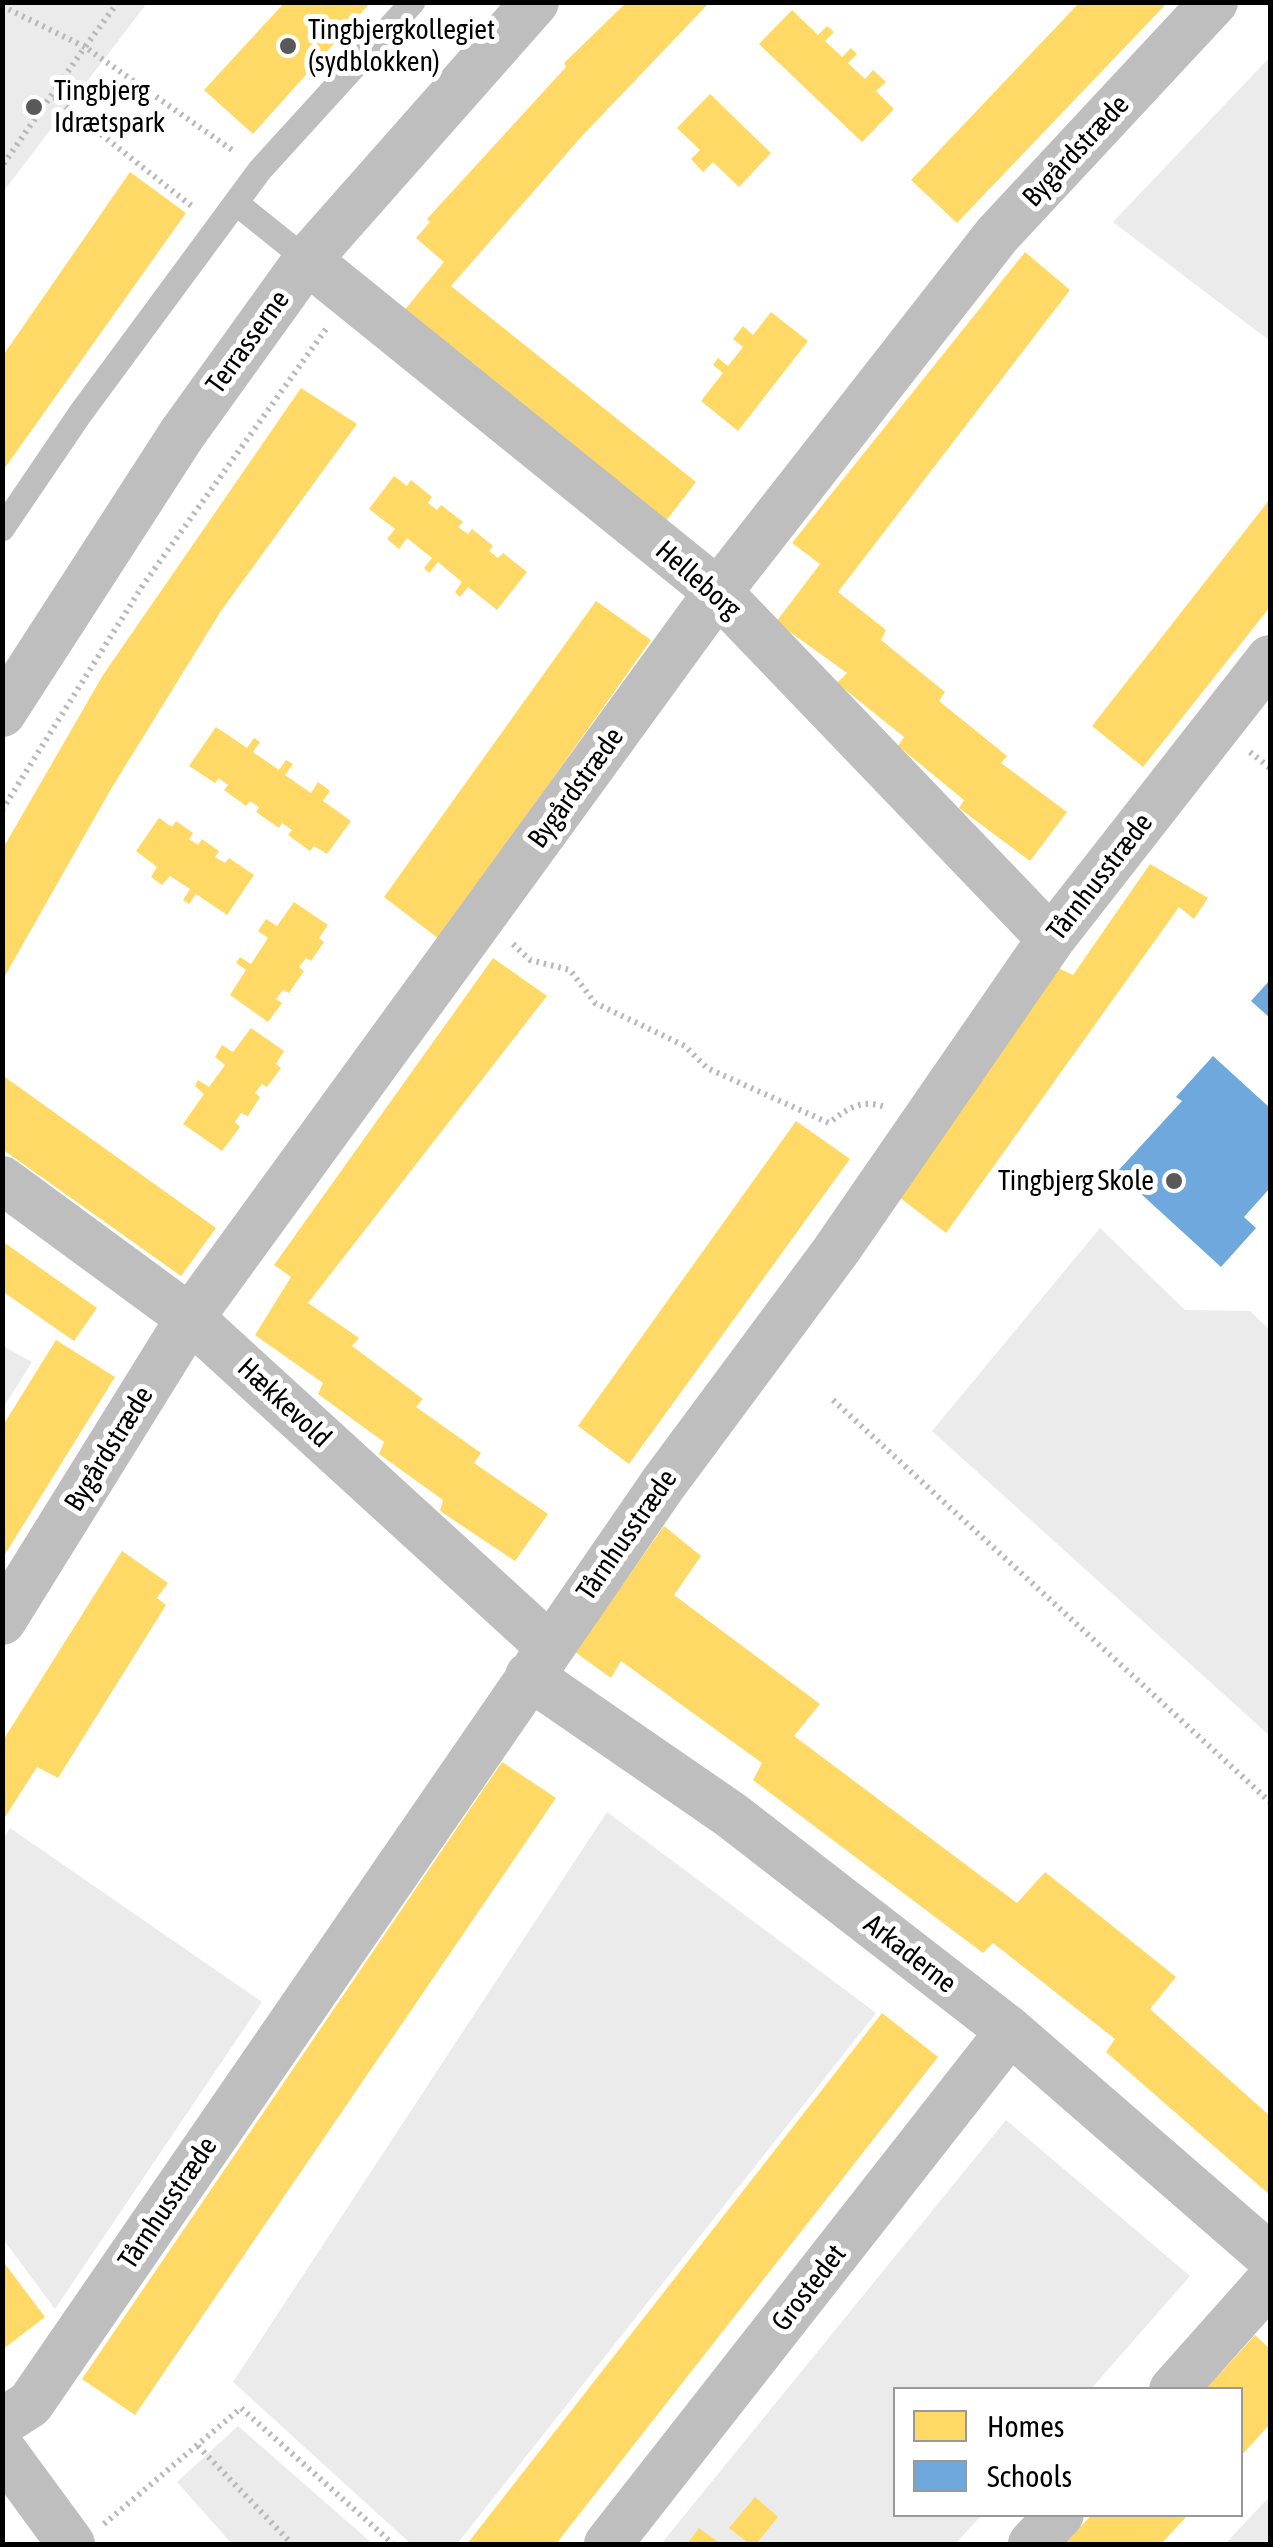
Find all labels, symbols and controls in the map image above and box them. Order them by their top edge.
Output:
place label: Tingbjergkollegiet (sydblokken) [308,13,495,79]
marker: Tingbjergkollegiet (sydblokken) [277,35,299,57]
place label: Tingbjerg Idrætspark [54,74,165,140]
street label: Bygårdstræde [1016,88,1136,214]
marker: Tingbjerg Idrætspark [23,96,45,118]
street label: Terrasserne [199,284,297,400]
street label: Helleborg [648,534,748,626]
street label: Bygårdstræde [521,721,631,855]
street label: Tårnhusstræde [1040,807,1160,947]
place label: Tingbjerg Skole [998,1164,1154,1198]
marker: Tingbjerg Skole [1163,1170,1185,1192]
street label: Hækkevold [230,1351,338,1455]
street label: Bygårdstræde [58,1381,160,1517]
street label: Tårnhusstræde [570,1463,684,1607]
street label: Arkaderne [857,1908,963,2000]
street label: Tårnhusstræde [112,2131,224,2275]
street label: Grostedet [765,2238,853,2338]
legend [893,2387,1243,2517]
text: Homes [987,2409,1064,2443]
text: Schools [987,2459,1072,2493]

